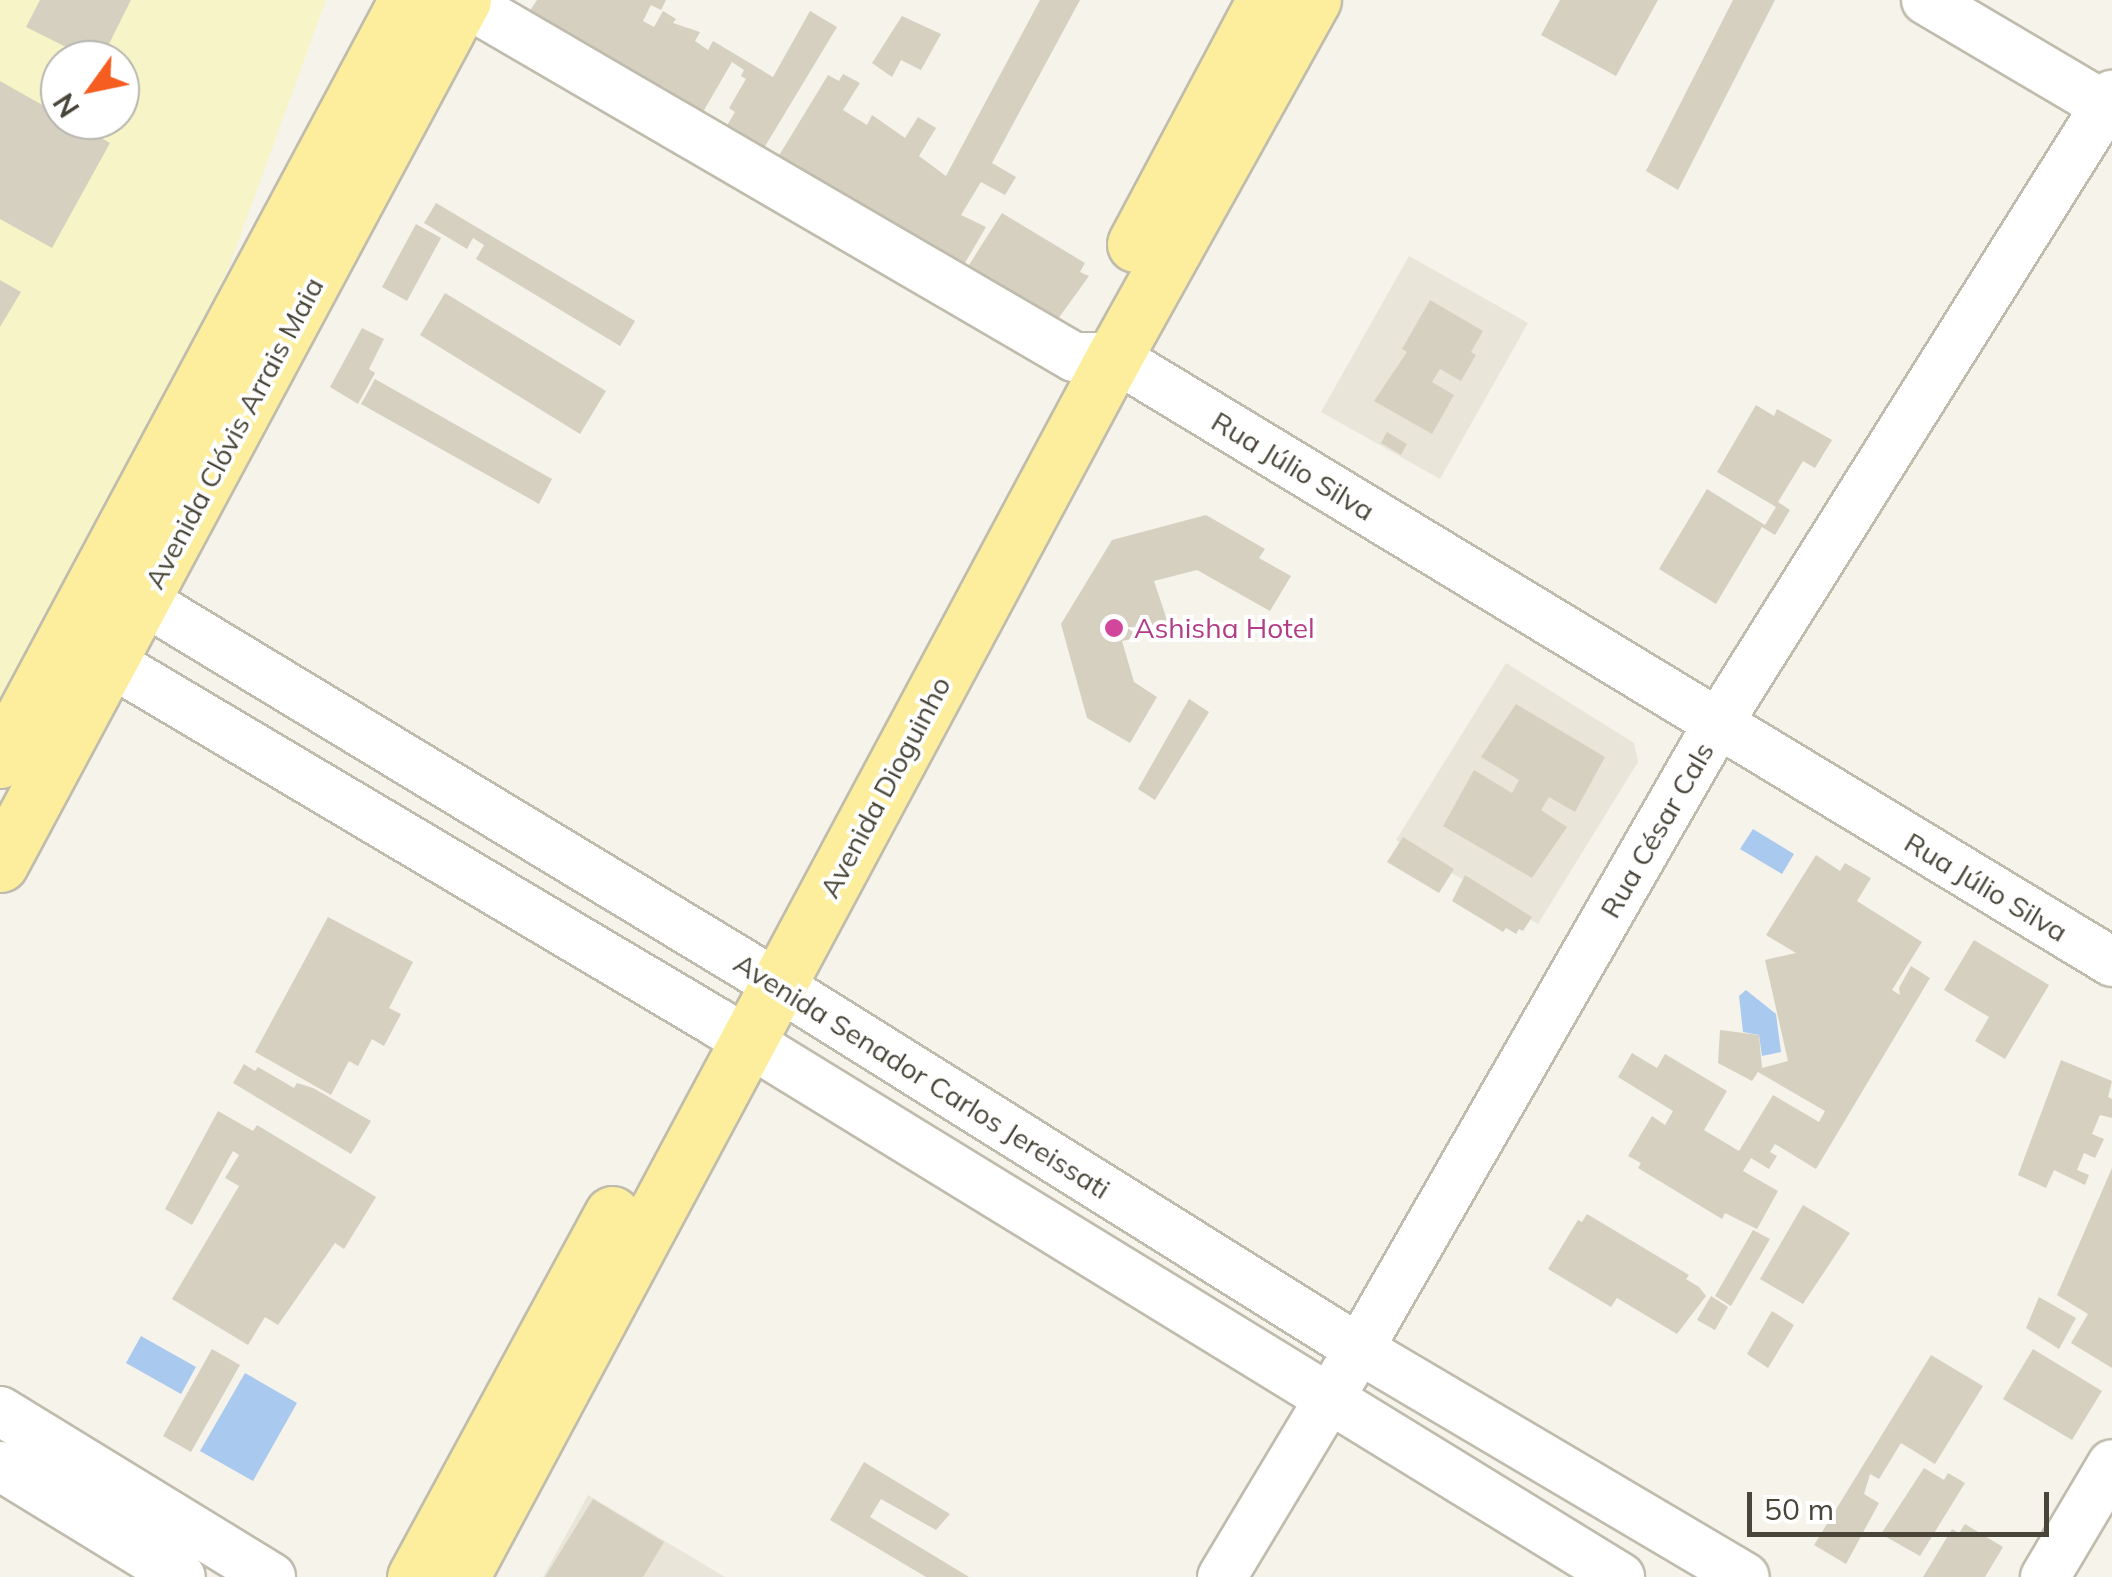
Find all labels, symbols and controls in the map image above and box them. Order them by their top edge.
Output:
north arrow [40,40,140,140]
text: N [46,87,87,124]
street label: Avenida Clóvis Arrais Maia [138,272,330,594]
street label: Rua Júlio Silva [1206,404,1380,528]
place label: Ashisha Hotel [1134,611,1315,645]
marker: Ashisha Hotel [1103,617,1125,639]
street label: Avenida Dioguinho [812,671,958,903]
street label: Rua César Cals [1593,736,1721,924]
street label: Rua Júlio Silva [1899,825,2073,949]
street label: Avenida Senador Carlos Jereissati [728,946,1116,1206]
scale bar [1752,1472,2054,1534]
text: 50 m [1764,1490,1834,1528]

